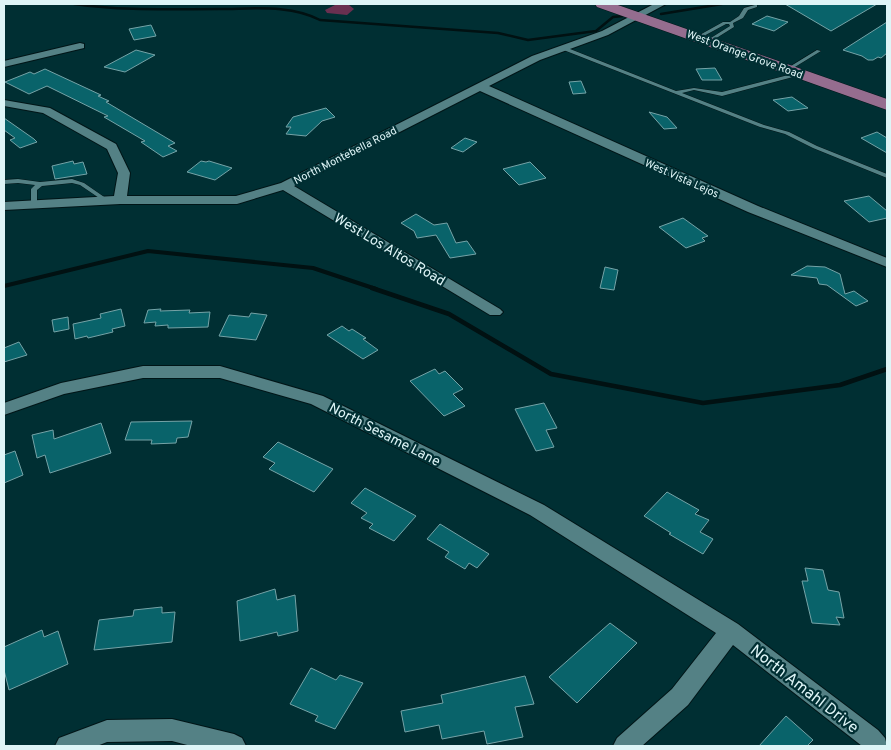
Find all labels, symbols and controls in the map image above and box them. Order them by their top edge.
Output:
street label: West Orange Grove Road [685,27,805,83]
street label: North Montebella Road [292,124,399,188]
street label: West Vista Lejos [642,156,721,202]
street label: West Los Altos Road [330,210,448,290]
street label: North Sesame Lane [326,400,443,471]
street label: North Amahl Drive [745,641,862,738]

